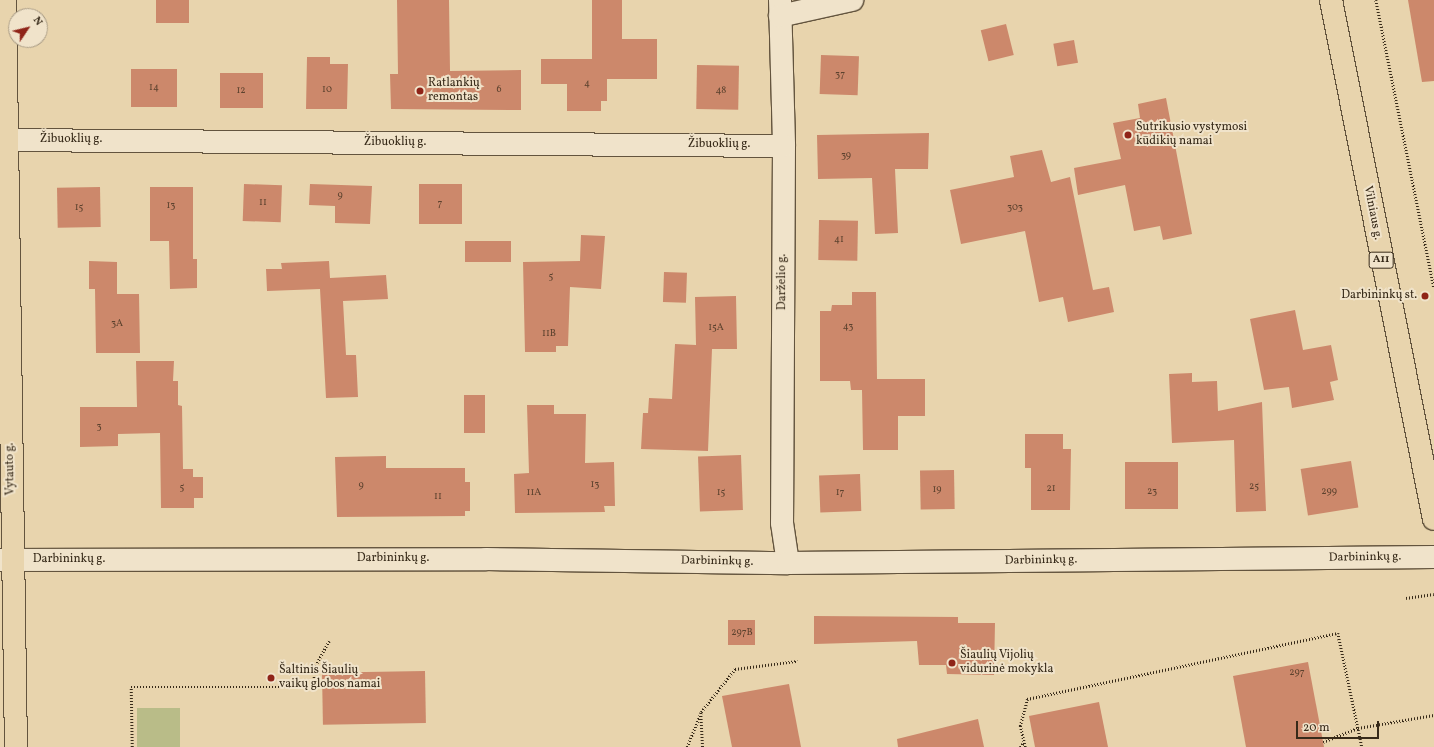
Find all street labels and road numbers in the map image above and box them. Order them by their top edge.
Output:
street label: Žibuoklių g. [40,133,102,147]
street label: Žibuoklių g. [364,136,426,150]
street label: Žibuoklių g. [688,138,750,152]
street label: Vilniaus g. [1360,185,1384,241]
road number: A11 [1368,251,1394,269]
street label: Darželio g. [776,254,790,310]
street label: Vytauto g. [3,443,19,495]
street label: Darbininkų g. [1329,550,1401,566]
street label: Darbininkų g. [357,552,429,566]
street label: Darbininkų g. [33,553,105,567]
street label: Darbininkų g. [1005,553,1077,569]
street label: Darbininkų g. [681,554,753,570]

